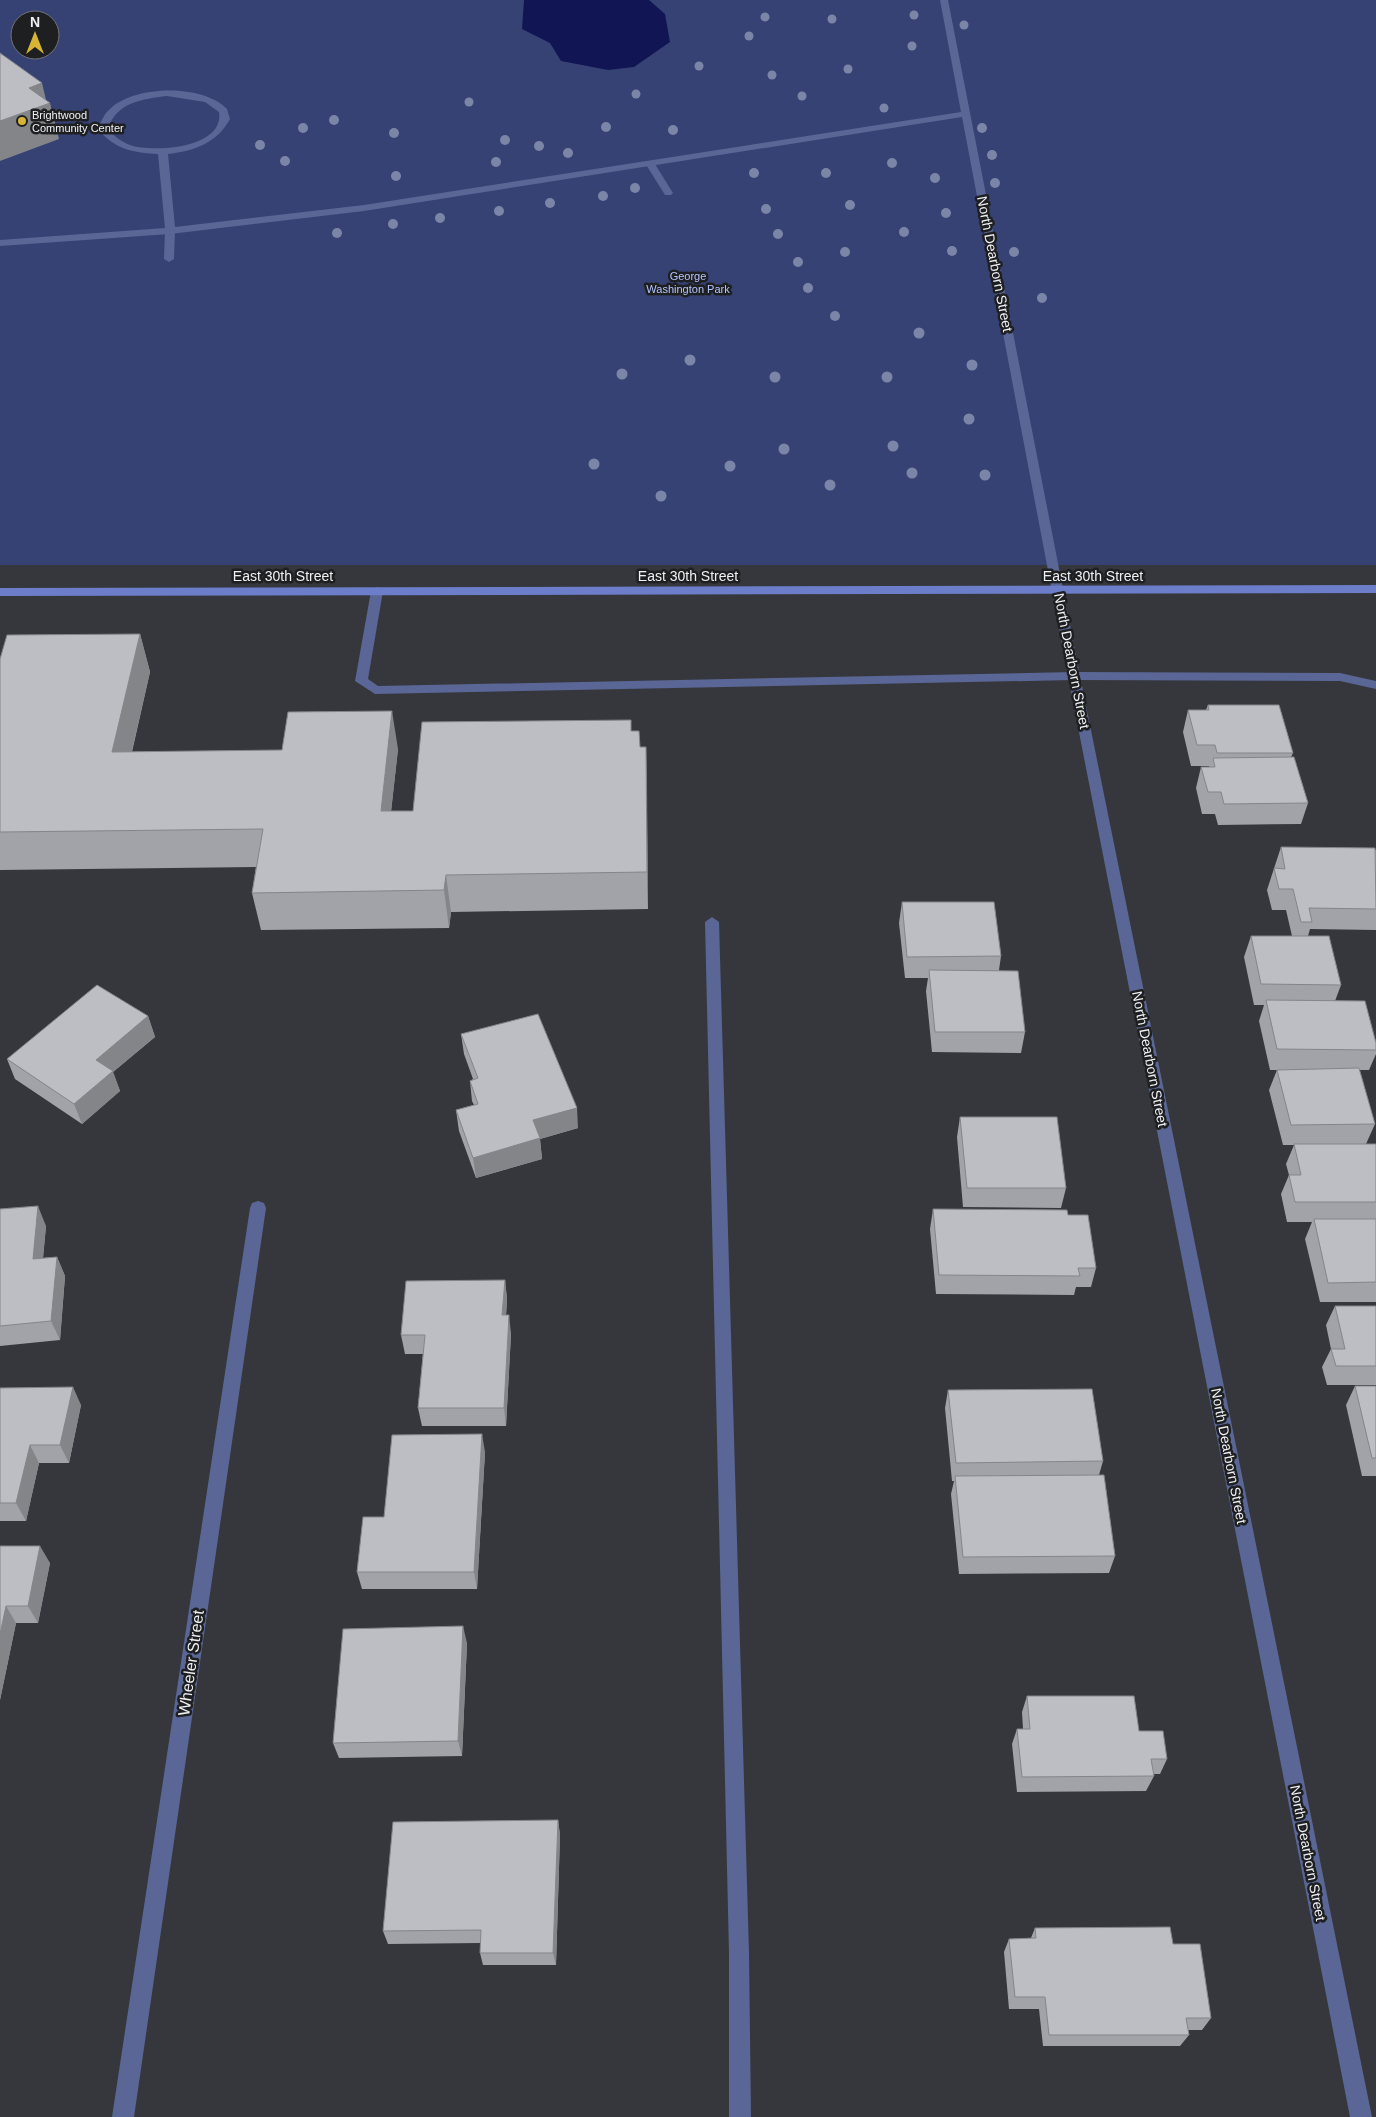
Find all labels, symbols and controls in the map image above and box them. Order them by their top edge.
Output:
north arrow [10,10,60,60]
text: N [30,14,40,30]
place label: Brightwood Community Center [32,109,124,134]
marker: Brightwood Community Center [16,115,28,127]
street label: North Dearborn Street [974,195,1016,333]
park label: George Washington Park [646,270,730,295]
street label: East 30th Street [233,568,333,584]
street label: East 30th Street [638,568,738,584]
street label: East 30th Street [1043,568,1143,584]
street label: North Dearborn Street [1051,592,1093,730]
street label: North Dearborn Street [1129,990,1171,1128]
street label: North Dearborn Street [1208,1387,1250,1525]
street label: Wheeler Street [175,1608,207,1717]
street label: North Dearborn Street [1287,1784,1329,1922]

